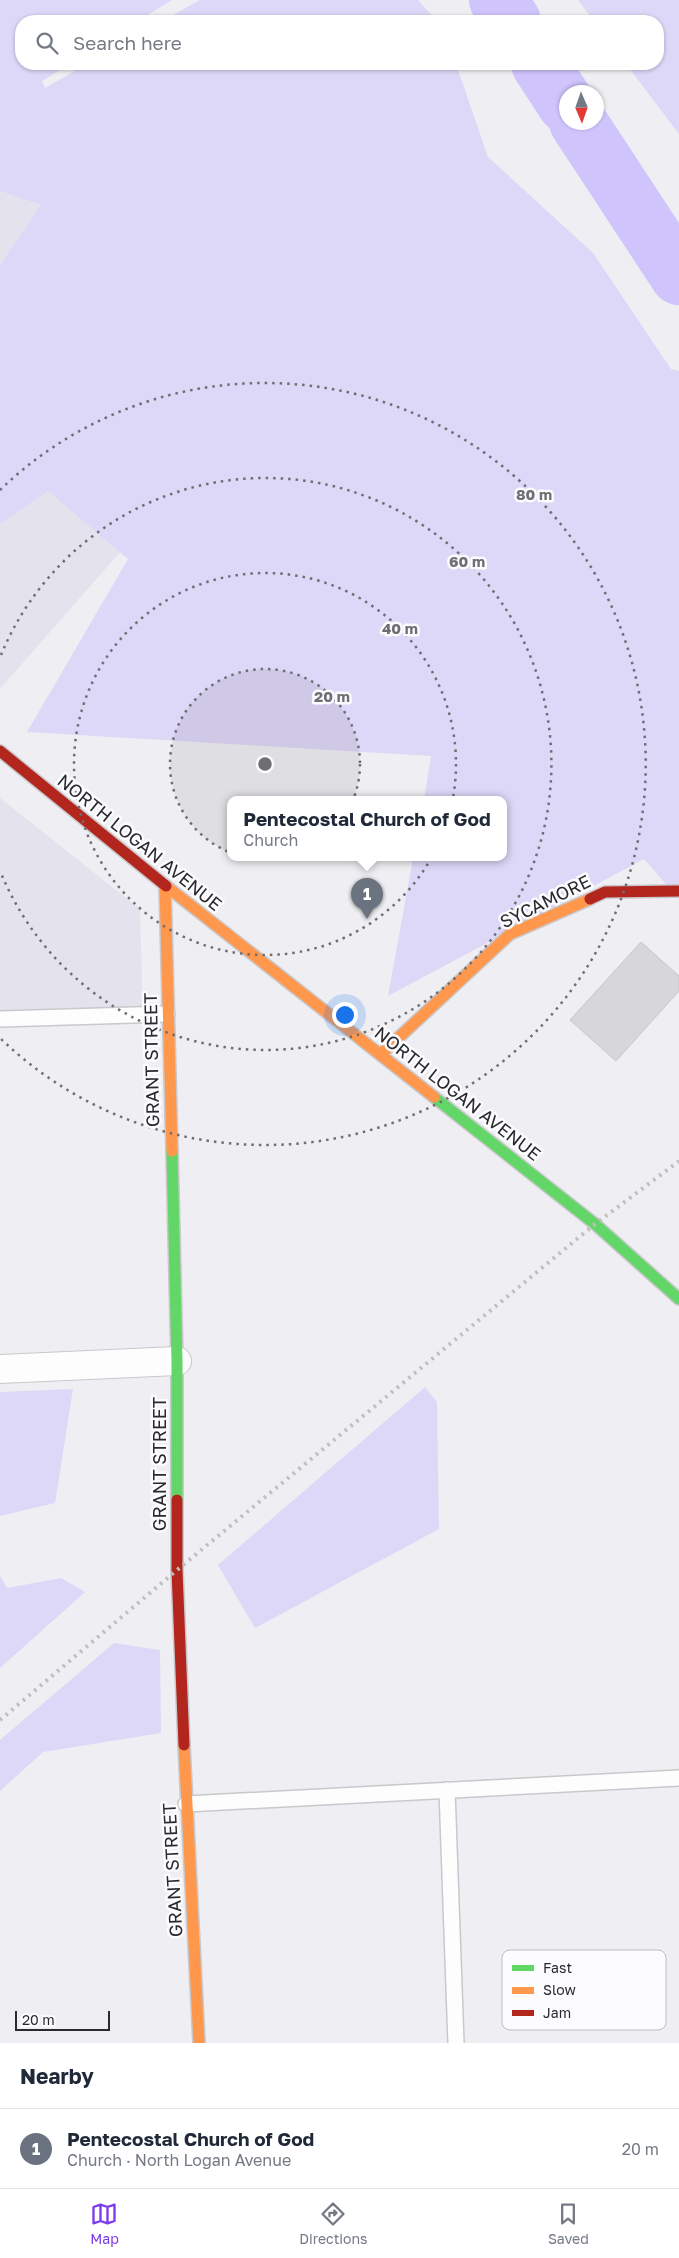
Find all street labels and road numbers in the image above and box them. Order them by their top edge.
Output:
street label: NORTH LOGAN AVENUE [53,769,227,915]
street label: SYCAMORE [496,870,594,932]
street label: GRANT STREET [139,993,163,1127]
street label: NORTH LOGAN AVENUE [370,1021,546,1165]
street label: GRANT STREET [148,1397,170,1531]
street label: GRANT STREET [157,1802,187,1938]

